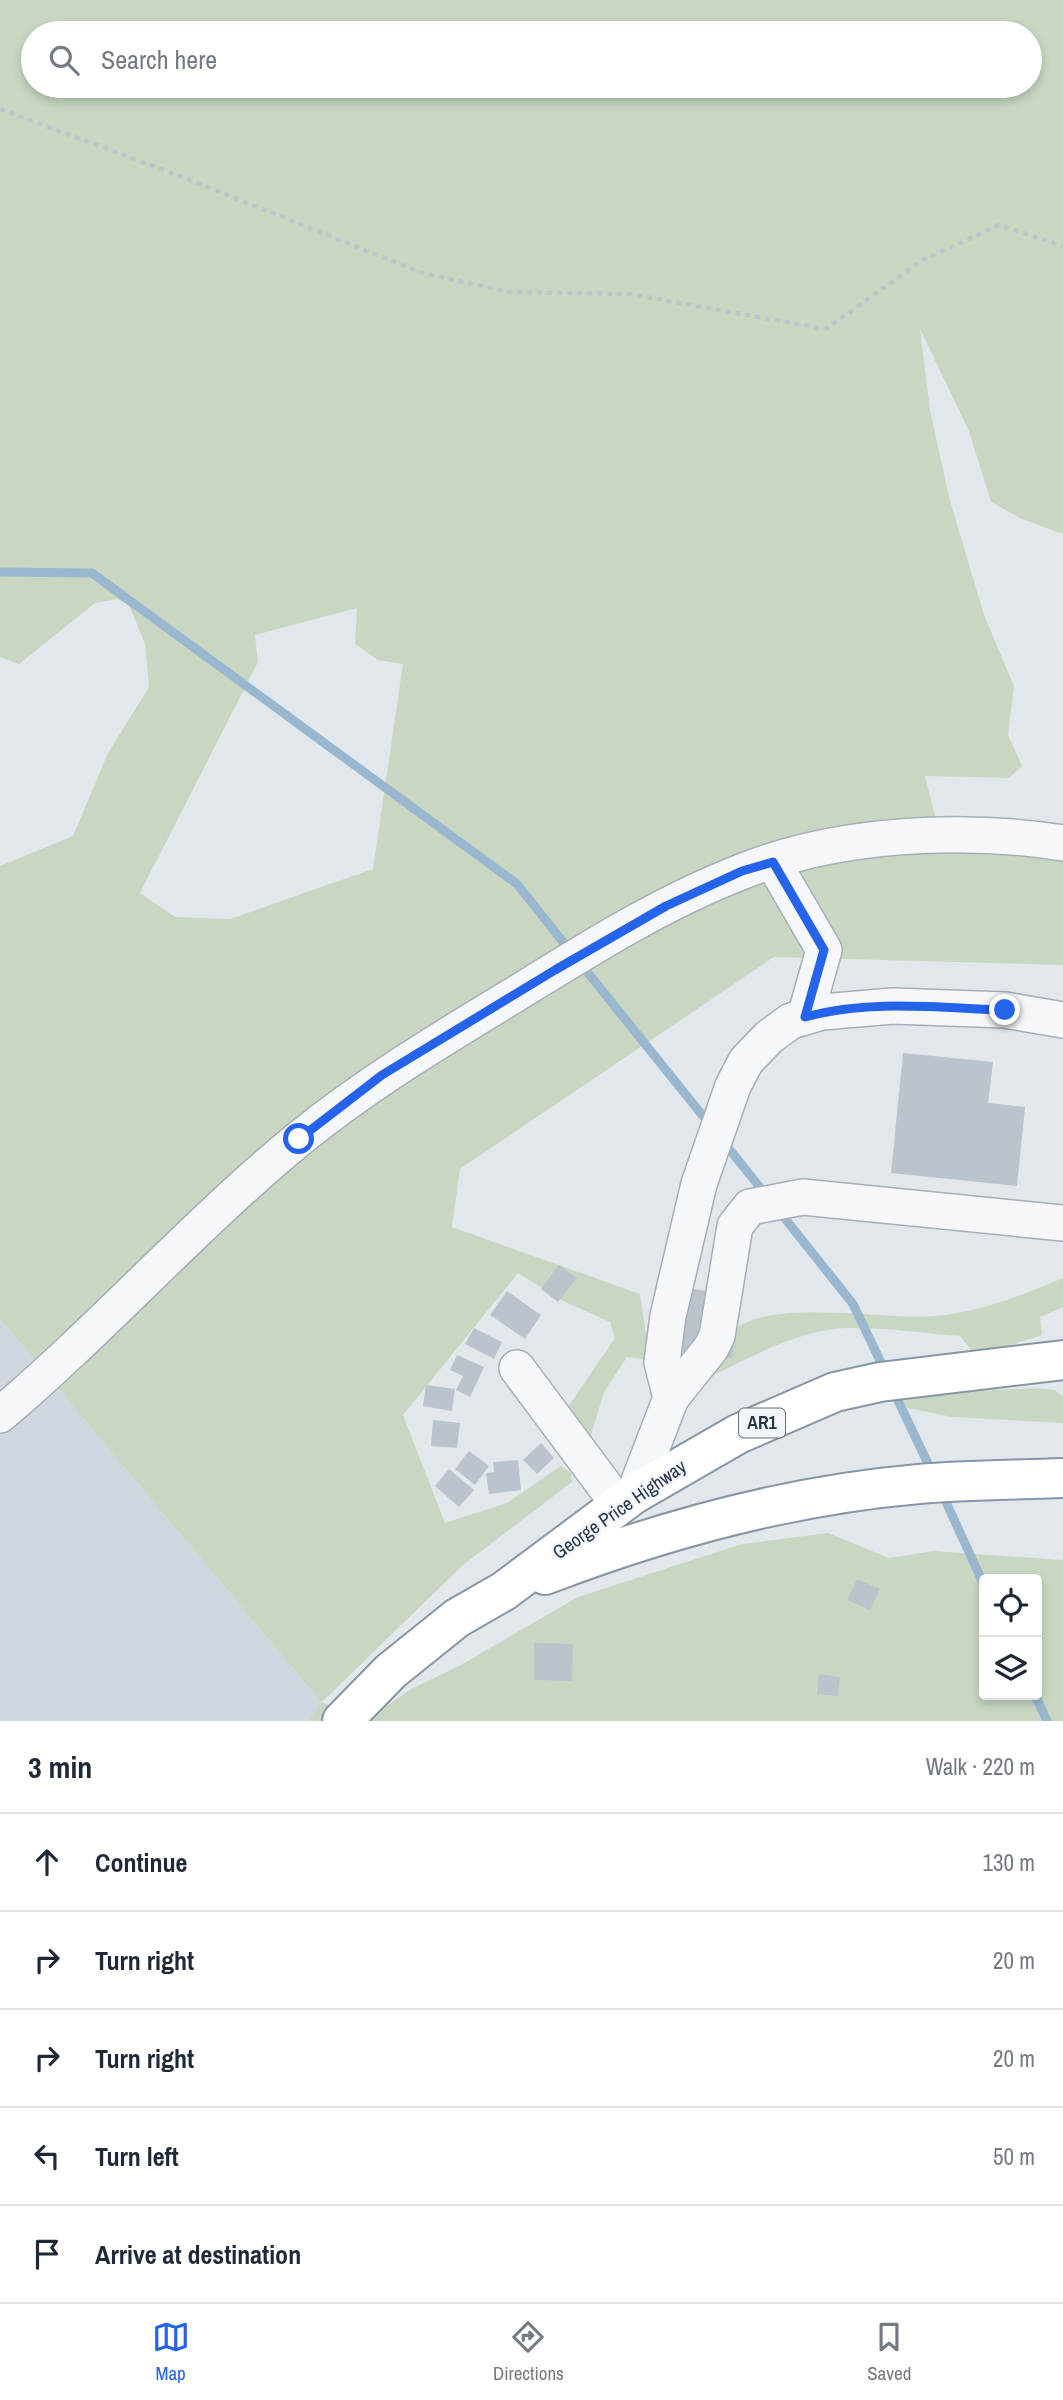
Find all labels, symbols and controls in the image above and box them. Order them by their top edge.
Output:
search box [21,21,1042,98]
icon: search [45,41,83,79]
text: Search here [101,42,217,77]
route end [989,994,1020,1025]
route start [283,1123,314,1154]
road number: AR1 [739,1408,785,1438]
street label: George Price Highway [547,1453,691,1565]
map controls [979,1574,1042,1700]
button: locate [979,1574,1042,1637]
button: layers [979,1637,1042,1700]
text: 3 min [28,1747,92,1787]
text: Walk · 220 m [926,1751,1035,1782]
icon: ahead [28,1843,66,1881]
text: Continue [95,1845,187,1880]
text: 130 m [983,1847,1035,1878]
icon: right [28,1941,66,1979]
text: Turn right [95,1943,194,1978]
text: 20 m [993,1945,1035,1976]
icon: right [28,2039,66,2077]
text: Turn right [95,2041,194,2076]
text: 20 m [993,2043,1035,2074]
icon: left [28,2137,66,2175]
text: Turn left [95,2139,179,2174]
text: 50 m [993,2141,1035,2172]
icon: arrive [28,2235,66,2273]
text: Arrive at destination [95,2237,301,2272]
tab: Map [152,2318,190,2386]
tab: Directions [493,2318,564,2386]
tab: Saved [867,2318,911,2386]

